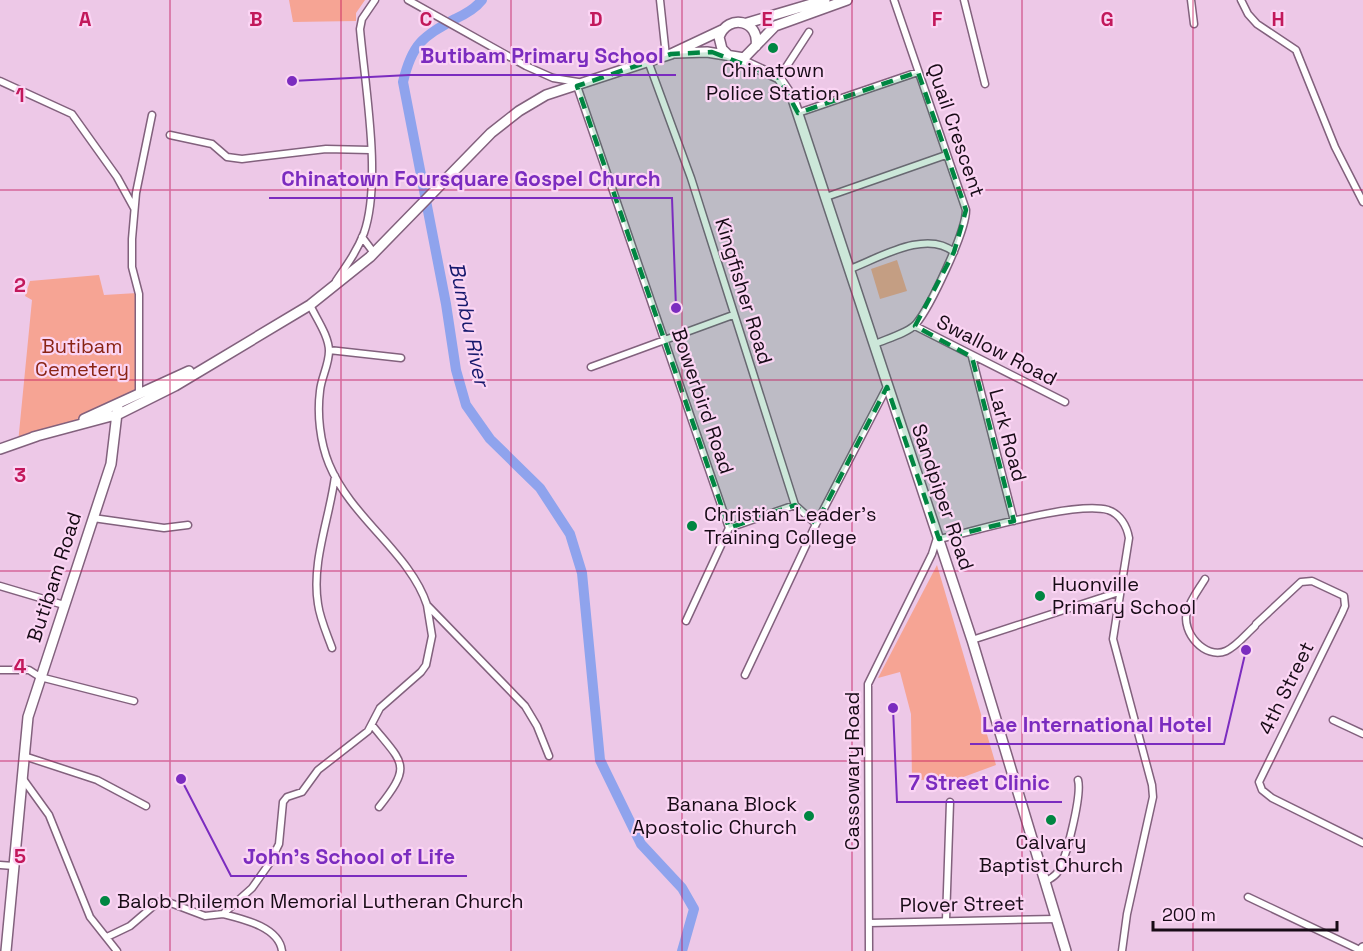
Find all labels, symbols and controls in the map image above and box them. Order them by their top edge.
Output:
text: A [79,6,92,32]
text: B [249,6,263,32]
text: C [420,6,433,32]
text: D [589,6,603,32]
text: E [761,6,773,32]
text: F [932,6,943,32]
text: G [1100,6,1114,32]
text: H [1271,6,1285,32]
callout: Butibam Primary School [409,36,676,75]
marker: Chinatown Police Station [766,41,780,55]
text: Butibam Primary School [420,42,664,69]
place label: Chinatown Police Station [706,57,840,106]
street label: Quail Crescent [921,60,991,200]
text: 1 [15,82,25,108]
callout: Chinatown Foursquare Gospel Church [269,159,672,198]
text: Chinatown Foursquare Gospel Church [281,165,661,192]
street label: Kingfisher Road [709,215,779,367]
water label: Bumbu River [443,259,496,390]
text: 2 [14,272,26,298]
street label: Swallow Road [932,308,1062,392]
street label: Bowerbird Road [666,325,740,477]
park label: Butibam Cemetery [35,333,129,382]
street label: Lark Road [983,386,1033,484]
street label: Sandpiper Road [906,420,980,574]
text: 3 [14,462,26,488]
place label: Christian Leader's Training College [704,501,877,550]
street label: Butibam Road [21,509,87,645]
marker: Christian Leader's Training College [685,519,699,533]
place label: Huonville Primary School [1052,571,1196,620]
marker: Huonville Primary School [1033,589,1047,603]
street label: 4th Street [1252,637,1320,739]
text: 4 [14,653,27,679]
street label: Cassowary Road [839,692,865,850]
callout: Lae International Hotel [970,705,1224,744]
text: Lae International Hotel [982,711,1212,738]
callout: 7 Street Clinic [897,763,1062,802]
text: 7 Street Clinic [908,769,1050,796]
place label: Banana Block Apostolic Church [632,791,797,840]
marker: Banana Block Apostolic Church [802,809,816,823]
marker: Calvary Baptist Church [1044,813,1058,827]
place label: Calvary Baptist Church [979,829,1123,878]
callout: John's School of Life [231,837,467,876]
text: 5 [14,843,26,869]
text: John's School of Life [243,843,455,870]
place label: Balob Philemon Memorial Lutheran Church [117,888,524,914]
street label: Plover Street [899,890,1025,918]
marker: Balob Philemon Memorial Lutheran Church [98,894,112,908]
scale bar [1153,894,1338,932]
text: 200 m [1162,903,1216,926]

